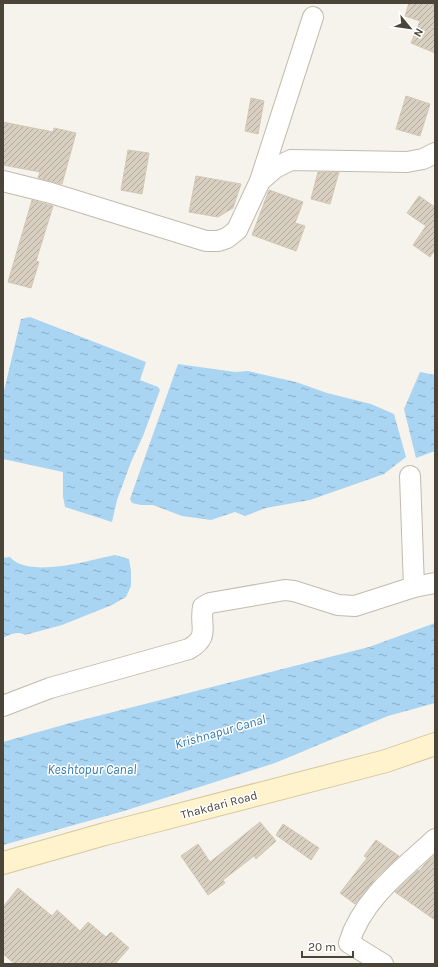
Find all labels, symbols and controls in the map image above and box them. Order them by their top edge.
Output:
north arrow [390,8,430,48]
text: N [411,26,426,39]
water label: Krishnapur Canal [173,711,267,752]
water label: Keshtopur Canal [47,762,137,777]
street label: Thakdari Road [179,788,259,822]
scale bar [302,933,353,959]
text: 20 m [308,940,336,954]

